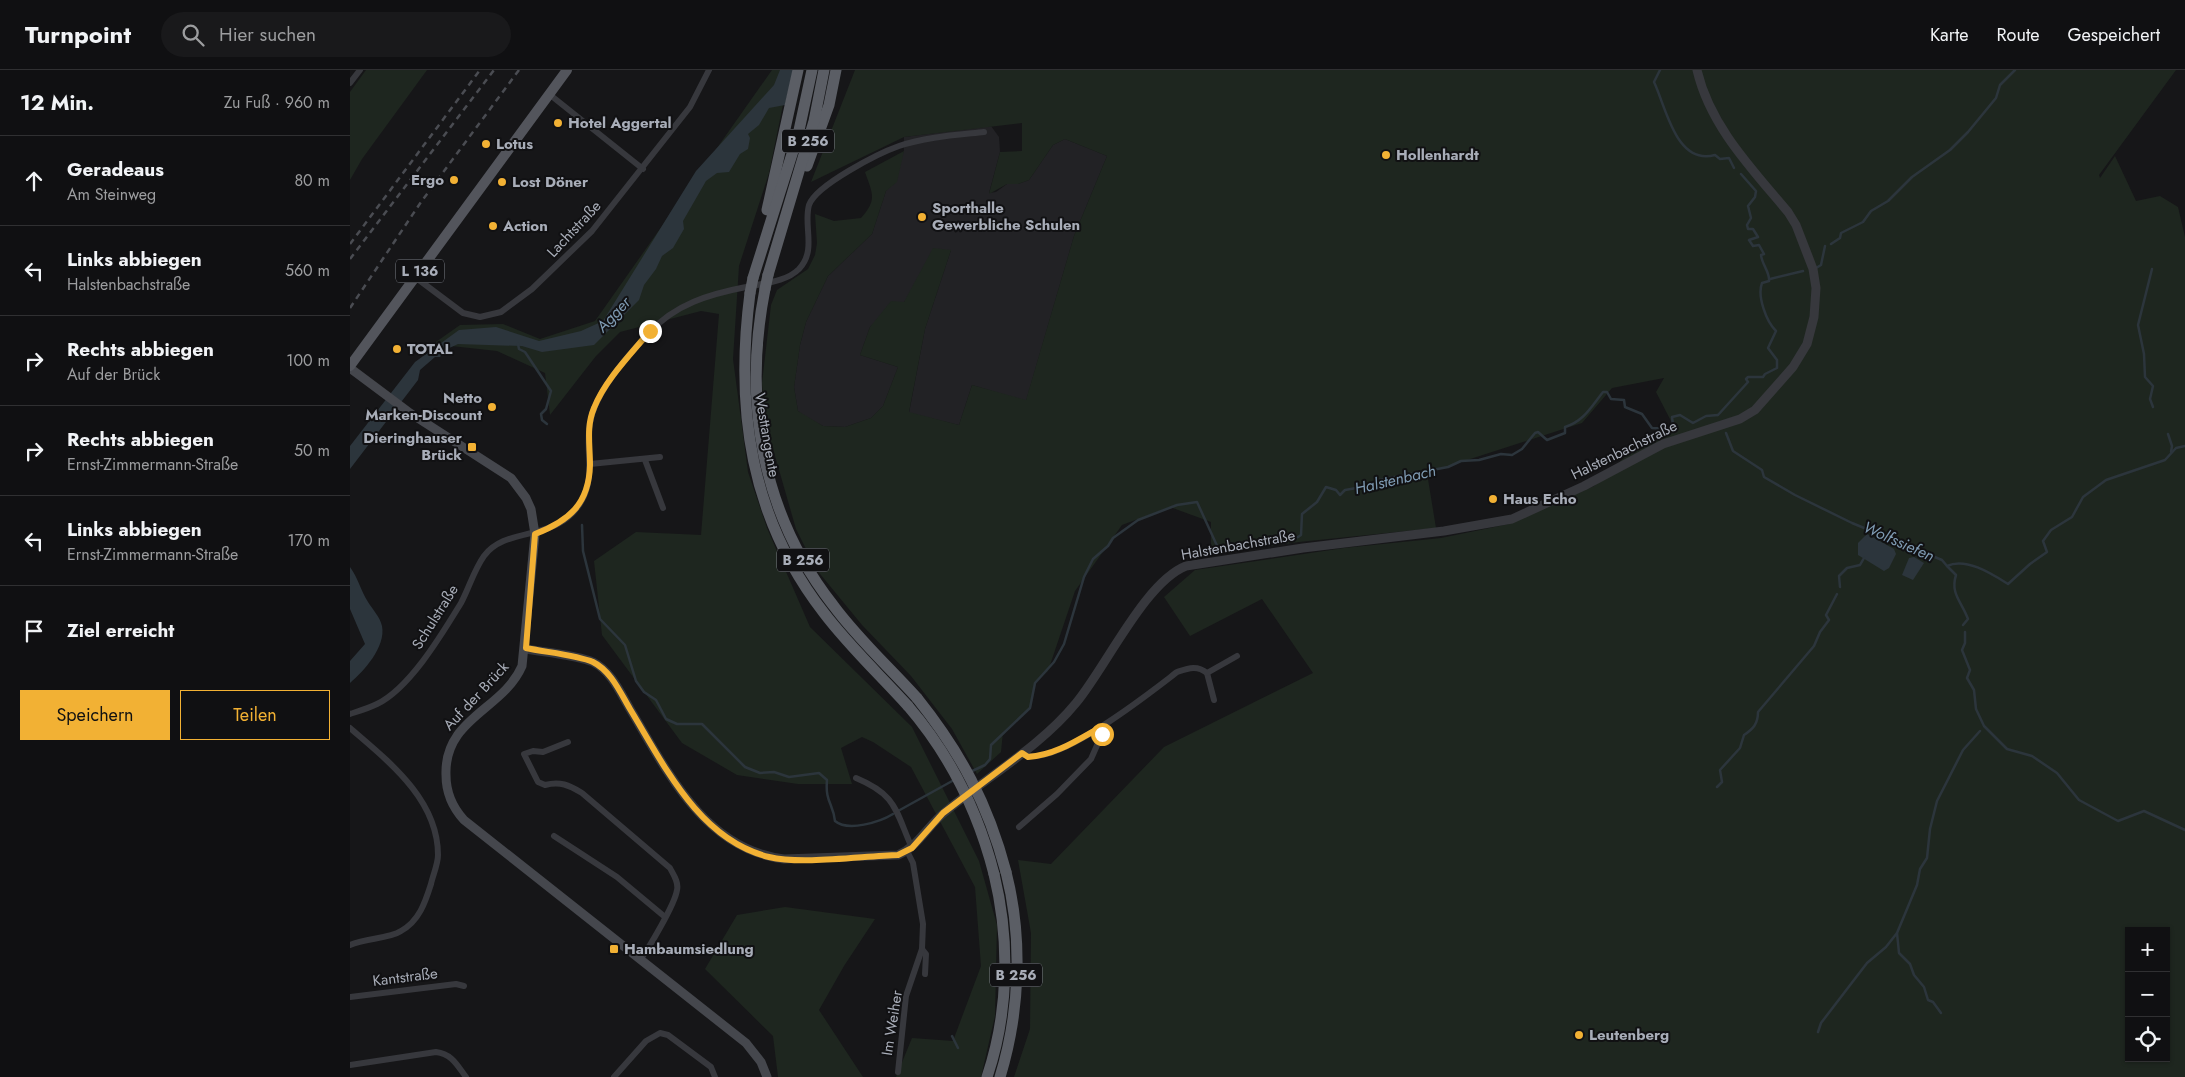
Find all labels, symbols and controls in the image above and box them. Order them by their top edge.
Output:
search box [161,12,511,57]
text: Turnpoint [25,17,131,52]
icon: search [179,21,207,49]
text: Hier suchen [219,21,316,48]
text: Karte [1930,22,1969,48]
text: Route [1997,22,2039,48]
text: Gespeichert [2067,22,2160,48]
text: 12 Min. [20,88,94,118]
text: Zu Fuß · 960 m [224,91,330,114]
place label: Hotel Aggertal [568,112,672,134]
marker: Hotel Aggertal [552,117,564,129]
road number: B 256 [782,129,834,152]
place label: Lotus [496,133,533,155]
marker: Lotus [480,138,492,150]
place label: Hollenhardt [1396,144,1479,166]
marker: Hollenhardt [1380,149,1392,161]
text: Geradeaus [67,156,164,183]
icon: ahead [20,167,48,195]
text: 80 m [294,169,330,192]
place label: Ergo [411,169,444,191]
place label: Lost Döner [512,171,589,193]
marker: Ergo [448,174,460,186]
marker: Lost Döner [496,176,508,188]
text: Am Steinweg [67,183,156,206]
street label: Lachtstraße [542,195,606,262]
place label: Sporthalle Gewerbliche Schulen [932,197,1080,236]
marker: Sporthalle Gewerbliche Schulen [916,211,928,223]
place label: Action [502,215,548,237]
marker: Action [487,220,499,232]
text: Links abbiegen [67,246,202,273]
icon: left [20,257,48,285]
text: 560 m [285,259,330,282]
road number: L 136 [396,260,444,282]
text: Halstenbachstraße [67,273,190,296]
water label: Agger [590,290,637,338]
route end [639,320,662,343]
text: Rechts abbiegen [67,336,214,363]
place label: TOTAL [407,338,452,360]
marker: TOTAL [391,343,403,355]
icon: right [20,347,48,375]
text: 100 m [286,349,330,372]
text: Auf der Brück [67,363,160,386]
place label: Netto Marken-Discount [365,387,482,426]
street label: Westtangente [749,391,785,479]
marker: Netto Marken-Discount [486,401,498,413]
street label: Halstenbachstraße [1567,415,1681,485]
text: Rechts abbiegen [67,426,214,453]
place label: Dieringhauser Brück [363,427,463,466]
icon: right [20,437,48,465]
text: 50 m [294,439,330,462]
marker: Dieringhauser Brück [466,441,478,453]
text: Ernst-Zimmermann-Straße [67,453,238,476]
water label: Halstenbach [1352,459,1438,500]
place label: Haus Echo [1503,488,1577,510]
marker: Haus Echo [1487,493,1499,505]
text: Links abbiegen [67,516,202,543]
water label: Wolfssiefen [1860,516,1938,567]
street label: Halstenbachstraße [1179,524,1297,566]
icon: left [20,527,48,555]
text: 170 m [288,529,330,552]
text: Ernst-Zimmermann-Straße [67,543,238,566]
road number: B 256 [777,548,829,572]
street label: Schulstraße [406,580,464,654]
icon: arrive [20,617,48,645]
text: Ziel erreicht [67,617,174,644]
street label: Auf der Brück [438,656,514,735]
button: Speichern [20,690,170,740]
button: Teilen [180,690,330,740]
route start [1091,723,1114,746]
map controls [2125,927,2170,1062]
button: + [2125,927,2170,972]
place label: Hambaumsiedlung [624,938,754,960]
marker: Hambaumsiedlung [608,943,620,955]
street label: Kantstraße [371,962,439,992]
road number: B 256 [990,964,1042,986]
button: − [2125,972,2170,1017]
street label: Im Weiher [876,988,908,1057]
button: locate [2125,1017,2170,1062]
place label: Leutenberg [1589,1024,1669,1046]
marker: Leutenberg [1573,1029,1585,1041]

